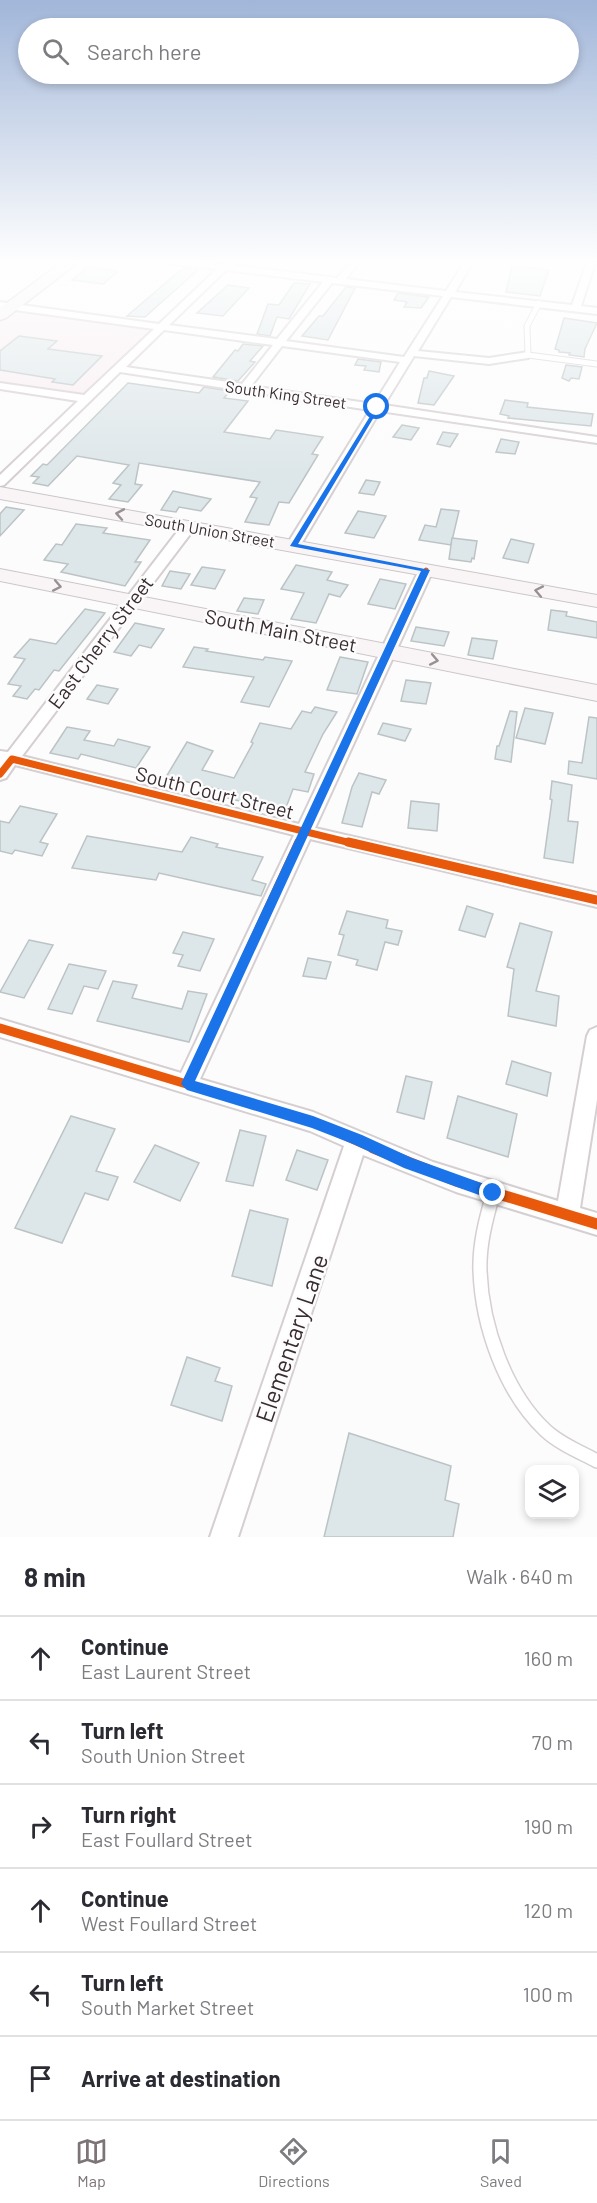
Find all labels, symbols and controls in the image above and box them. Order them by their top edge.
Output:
search box [18,18,579,84]
icon: search [39,35,72,68]
text: Search here [87,38,201,64]
street label: South King Street [224,376,348,412]
route start [363,393,389,419]
one-way arrow [116,508,126,521]
street label: South Union Street [144,509,276,551]
street label: East Cherry Street [42,571,158,713]
one-way arrow [52,579,62,592]
one-way arrow [535,585,545,598]
street label: South Main Street [203,603,359,657]
one-way arrow [429,653,439,666]
street label: South Court Street [133,761,297,823]
route end [479,1179,505,1205]
street label: Elementary Lane [249,1250,333,1426]
map controls [525,1465,579,1519]
button: layers [525,1465,579,1519]
text: 8 min [24,1561,86,1592]
text: Walk · 640 m [466,1564,573,1588]
text: Continue [81,1633,169,1659]
icon: ahead [24,1642,57,1675]
text: 160 m [524,1646,573,1670]
text: East Laurent Street [81,1659,251,1683]
text: Turn left [81,1717,164,1743]
icon: left [24,1726,57,1759]
text: 70 m [532,1730,573,1754]
text: South Union Street [81,1743,245,1767]
text: Turn right [81,1801,176,1827]
icon: right [24,1810,57,1843]
text: 190 m [524,1814,573,1838]
text: East Foullard Street [81,1827,253,1851]
text: Continue [81,1885,169,1911]
icon: ahead [24,1894,57,1927]
text: 120 m [523,1898,573,1922]
text: West Foullard Street [81,1911,257,1935]
text: Turn left [81,1969,164,1995]
icon: left [24,1978,57,2011]
text: 100 m [523,1982,573,2006]
text: South Market Street [81,1995,254,2019]
icon: arrive [24,2062,57,2095]
text: Arrive at destination [81,2065,280,2091]
tab: Map [75,2135,108,2190]
tab: Directions [258,2135,330,2190]
tab: Saved [480,2135,522,2190]

